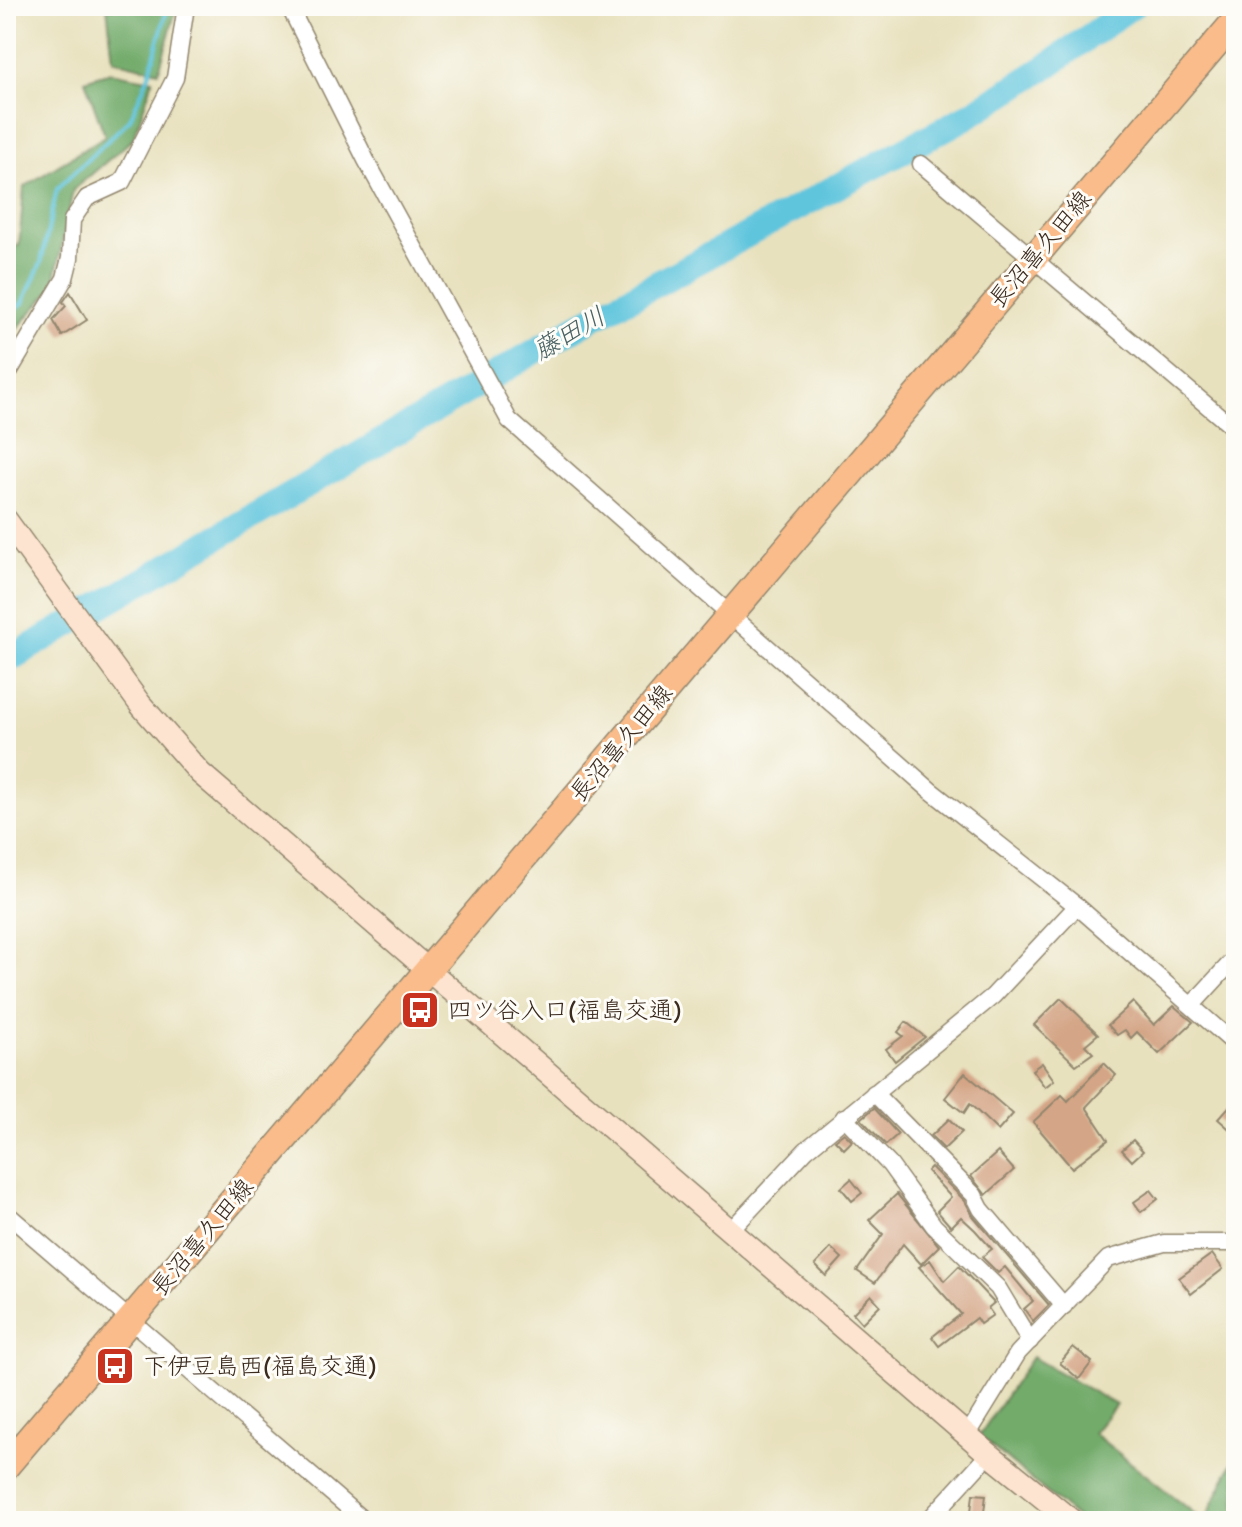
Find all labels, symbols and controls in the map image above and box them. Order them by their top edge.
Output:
street label: 長沼喜久田線 [983,185,1098,314]
water label: 藤田川 [528,301,611,367]
street label: 長沼喜久田線 [564,679,679,808]
bus stop icon: 四ツ谷入口(福島交通) [399,989,441,1031]
place label: 四ツ谷入口(福島交通) [448,996,682,1025]
street label: 長沼喜久田線 [145,1173,260,1302]
bus stop icon: 下伊豆島西(福島交通) [94,1345,136,1387]
place label: 下伊豆島西(福島交通) [143,1352,377,1381]

